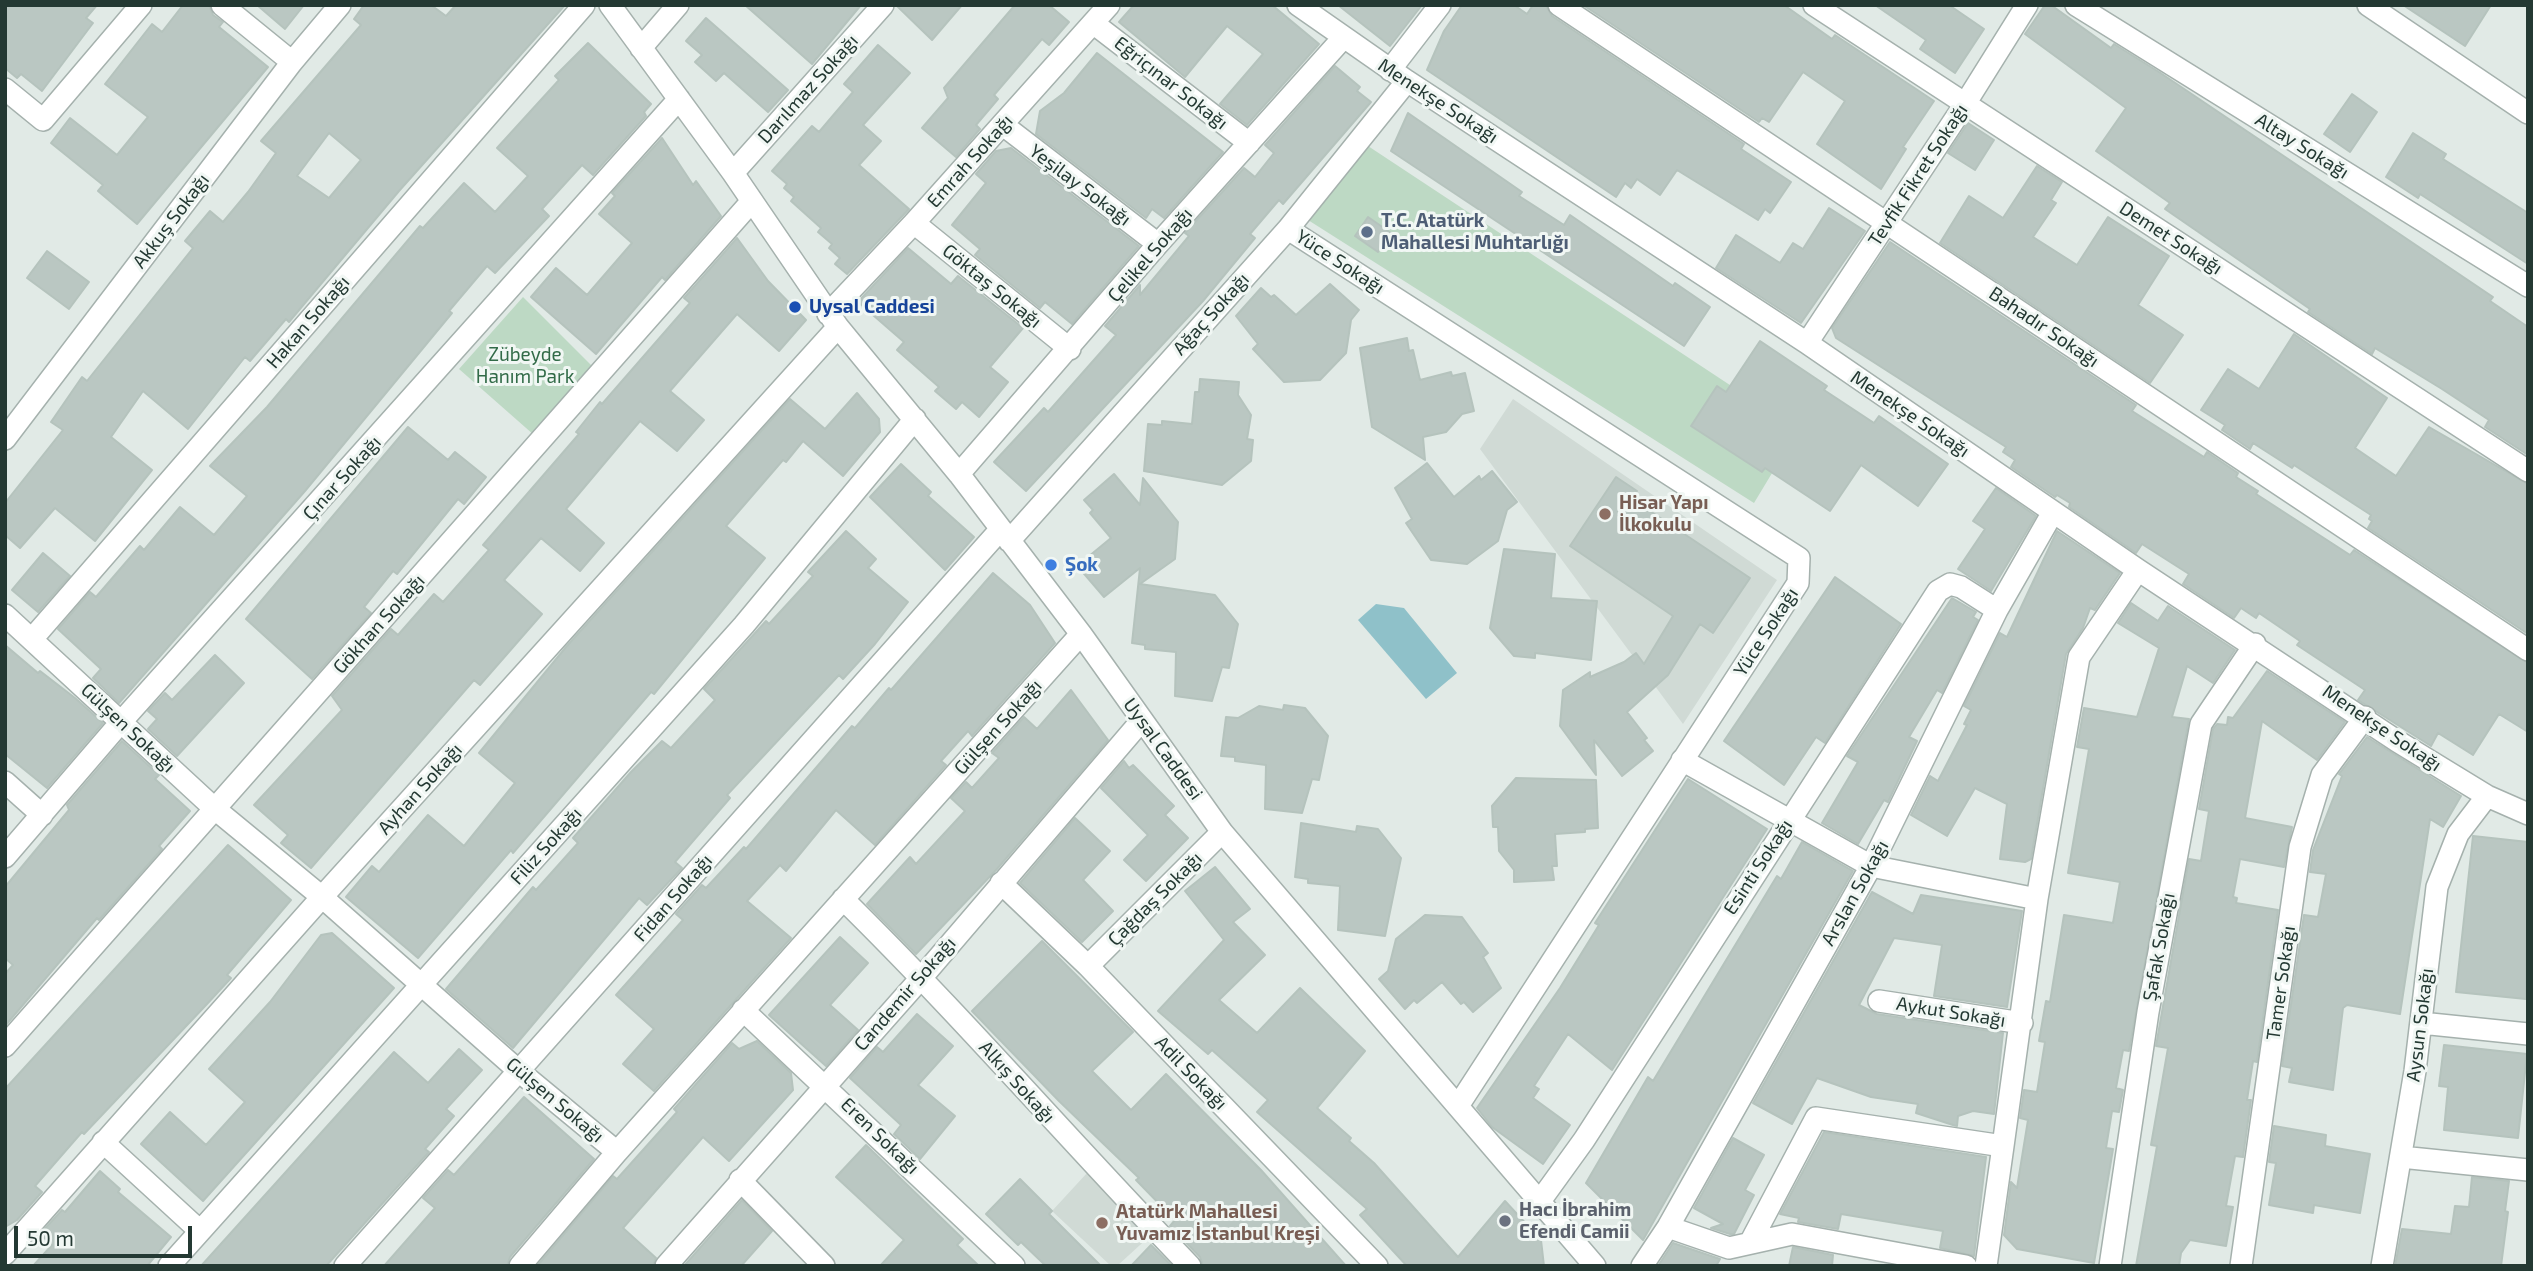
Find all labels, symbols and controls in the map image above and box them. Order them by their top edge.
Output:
street label: Darılmaz Sokağı [753,30,863,148]
street label: Eğriçınar Sokağı [1110,32,1232,134]
street label: Menekşe Sokağı [1374,54,1502,148]
street label: Tevfik Fikret Sokağı [1863,100,1973,250]
street label: Altay Sokağı [2251,108,2353,184]
street label: Emrah Sokağı [922,110,1018,212]
street label: Yeşilay Sokağı [1025,139,1135,231]
street label: Akkuş Sokağı [128,169,214,273]
street label: Demet Sokağı [2115,196,2227,280]
street label: Çelikel Sokağı [1103,203,1197,307]
place label: T.C. Atatürk Mahallesi Muhtarlığı [1381,210,1569,254]
marker: T.C. Atatürk Mahallesi Muhtarlığı [1359,224,1375,240]
street label: Yüce Sokağı [1291,225,1389,299]
street label: Göktaş Sokağı [938,239,1046,333]
street label: Ağaç Sokağı [1168,268,1254,360]
street label: Hakan Sokağı [262,271,354,373]
street label: Bahadır Sokağı [1985,282,2103,372]
place label: Uysal Caddesi [809,296,935,318]
marker: Uysal Caddesi [787,299,803,315]
park label: Zübeyde Hanım Park [476,344,574,388]
street label: Menekşe Sokağı [1846,366,1974,462]
street label: Çınar Sokağı [298,431,386,525]
place label: Hisar Yapı İlkokulu [1619,492,1708,536]
marker: Hisar Yapı İlkokulu [1597,506,1613,522]
place label: Şok [1065,554,1098,576]
marker: Şok [1043,557,1059,573]
street label: Gökhan Sokağı [328,570,430,678]
street label: Yüce Sokağı [1729,583,1803,681]
street label: Gülşen Sokağı [949,675,1047,779]
street label: Gülşen Sokağı [76,679,180,777]
street label: Menekşe Sokağı [2318,680,2446,776]
street label: Uysal Caddesi [1118,694,1208,804]
street label: Ayhan Sokağı [373,739,467,839]
street label: Filiz Sokağı [505,803,587,889]
street label: Esinti Sokağı [1719,815,1797,919]
street label: Arslan Sokağı [1817,836,1893,950]
street label: Çağdaş Sokağı [1103,847,1207,951]
street label: Fidan Sokağı [629,850,717,946]
street label: Şafak Sokağı [2138,891,2180,1003]
street label: Tamer Sokağı [2262,924,2300,1042]
street label: Candemir Sokağı [849,932,961,1056]
street label: Aysun Sokağı [2402,967,2438,1083]
street label: Aykut Sokağı [1895,992,2007,1032]
street label: Adil Sokağı [1150,1031,1232,1115]
street label: Alkış Sokağı [974,1036,1060,1128]
street label: Gülşen Sokağı [502,1053,608,1147]
street label: Eren Sokağı [836,1093,924,1179]
place label: Hacı İbrahim Efendi Camii [1519,1199,1631,1243]
place label: Atatürk Mahallesi Yuvamız İstanbul Kreşi [1116,1201,1320,1245]
scale bar [18,1212,196,1256]
marker: Hacı İbrahim Efendi Camii [1497,1213,1513,1229]
marker: Atatürk Mahallesi Yuvamız İstanbul Kreşi [1094,1215,1110,1231]
text: 50 m [27,1225,74,1250]

